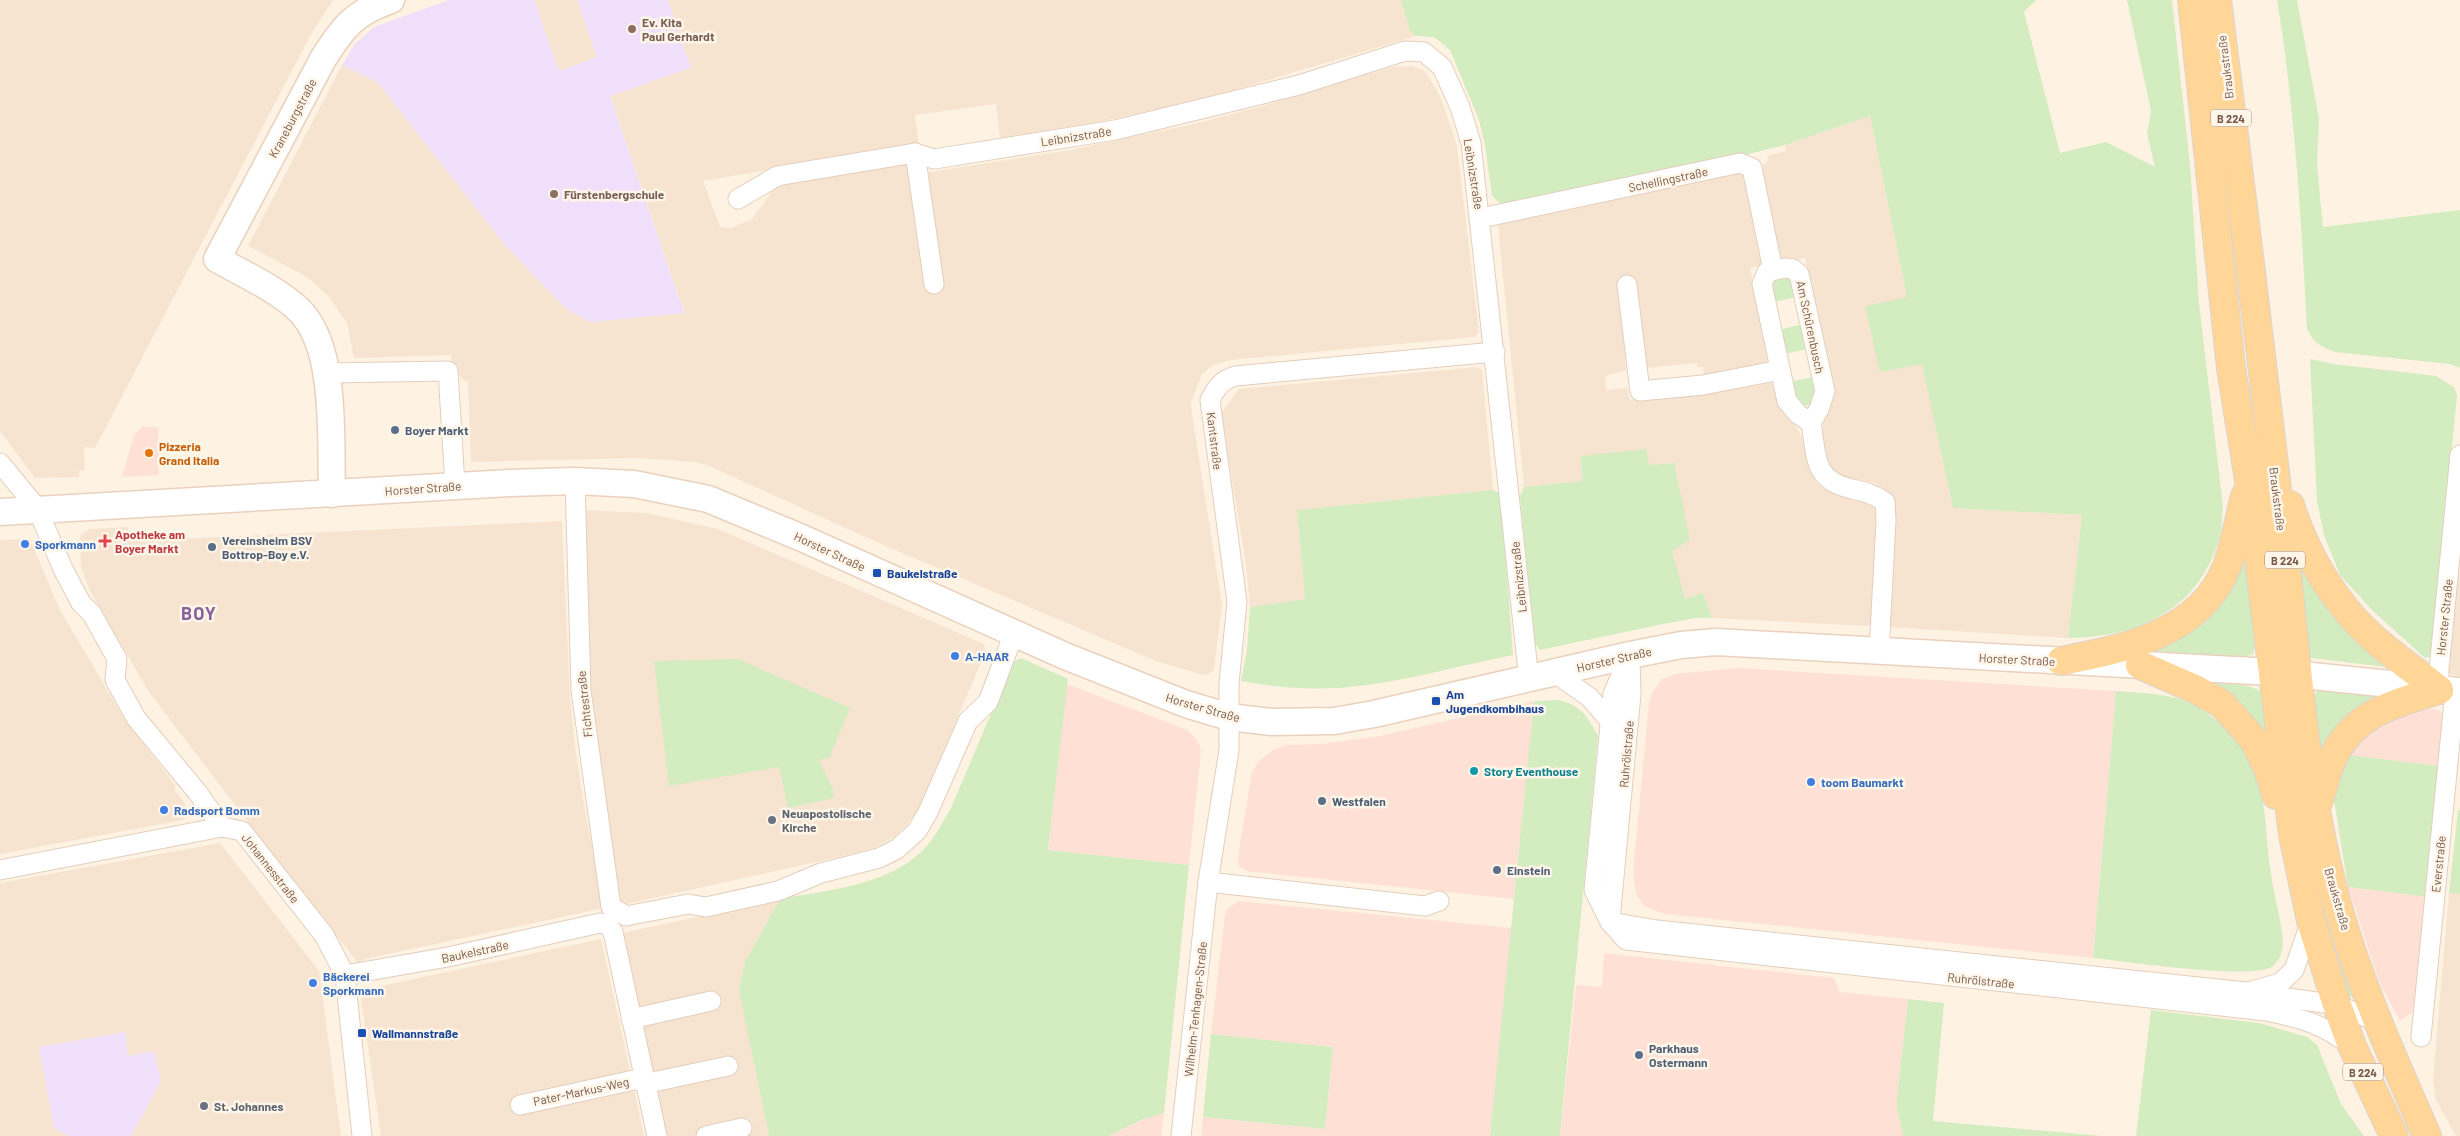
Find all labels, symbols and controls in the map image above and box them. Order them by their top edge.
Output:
place label: Ev. Kita Paul Gerhardt [642,15,715,43]
marker: Ev. Kita Paul Gerhardt [626,23,638,35]
street label: Braukstraße [2214,34,2236,100]
street label: Kraneburgstraße [265,76,319,160]
road number: B 224 [2211,110,2251,126]
street label: Leibnizstraße [1040,124,1112,148]
street label: Leibnizstraße [1462,138,1486,210]
street label: Schellingstraße [1627,164,1709,194]
place label: Fürstenbergschule [564,187,665,201]
marker: Fürstenbergschule [548,188,560,200]
street label: Am Schürenbusch [1794,279,1828,375]
street label: Kantstraße [1205,411,1225,471]
place label: Boyer Markt [405,423,469,437]
marker: Boyer Markt [389,424,401,436]
place label: Pizzeria Grand Italia [159,439,219,467]
marker: Pizzeria Grand Italia [143,447,155,459]
street label: Braukstraße [2267,466,2289,532]
street label: Horster Straße [384,478,462,498]
place label: Apotheke am Boyer Markt [115,527,185,555]
street label: Horster Straße [792,528,868,574]
place label: Vereinsheim BSV Bottrop-Boy e.V. [222,533,313,561]
marker: Apotheke am Boyer Markt [99,535,111,547]
place label: Sporkmann [35,537,96,551]
marker: Sporkmann [19,538,31,550]
marker: Vereinsheim BSV Bottrop-Boy e.V. [206,541,218,553]
street label: Leibnizstraße [1507,541,1529,613]
road number: B 224 [2265,552,2305,568]
place label: Baukelstraße [887,566,958,580]
marker: Baukelstraße [871,567,883,579]
street label: Horster Straße [2433,578,2455,656]
district label: BOY [181,602,217,624]
street label: Horster Straße [1575,644,1653,674]
place label: A-HAAR [965,649,1009,663]
marker: A-HAAR [949,650,961,662]
street label: Horster Straße [1978,650,2056,668]
street label: Fichtestraße [574,670,594,738]
place label: Am Jugendkombihaus [1446,687,1544,715]
street label: Horster Straße [1164,690,1242,724]
marker: Am Jugendkombihaus [1430,695,1442,707]
street label: Ruhrölstraße [1616,720,1636,788]
place label: Story Eventhouse [1484,764,1579,778]
marker: Story Eventhouse [1468,765,1480,777]
place label: toom Baumarkt [1821,775,1904,789]
marker: toom Baumarkt [1805,776,1817,788]
place label: Westfalen [1332,794,1386,808]
marker: Westfalen [1316,795,1328,807]
place label: Radsport Bomm [174,803,260,817]
marker: Radsport Bomm [158,804,170,816]
place label: Neuapostolische Kirche [782,806,872,834]
marker: Neuapostolische Kirche [766,814,778,826]
street label: Johannesstraße [239,830,303,906]
street label: Everstraße [2428,835,2448,893]
place label: Einstein [1507,863,1550,877]
marker: Einstein [1491,864,1503,876]
street label: Braukstraße [2322,866,2354,932]
street label: Baukelstraße [440,937,510,965]
street label: Wilhelm-Tenhagen-Straße [1181,941,1209,1077]
place label: Bäckerei Sporkmann [323,969,384,997]
street label: Ruhrölstraße [1947,970,2015,990]
marker: Bäckerei Sporkmann [307,977,319,989]
place label: Wallmannstraße [372,1026,459,1040]
marker: Wallmannstraße [356,1027,368,1039]
place label: Parkhaus Ostermann [1649,1041,1708,1069]
marker: Parkhaus Ostermann [1633,1049,1645,1061]
road number: B 224 [2343,1064,2383,1080]
street label: Pater-Markus-Weg [532,1074,630,1108]
place label: St. Johannes [214,1099,284,1113]
marker: St. Johannes [198,1100,210,1112]

